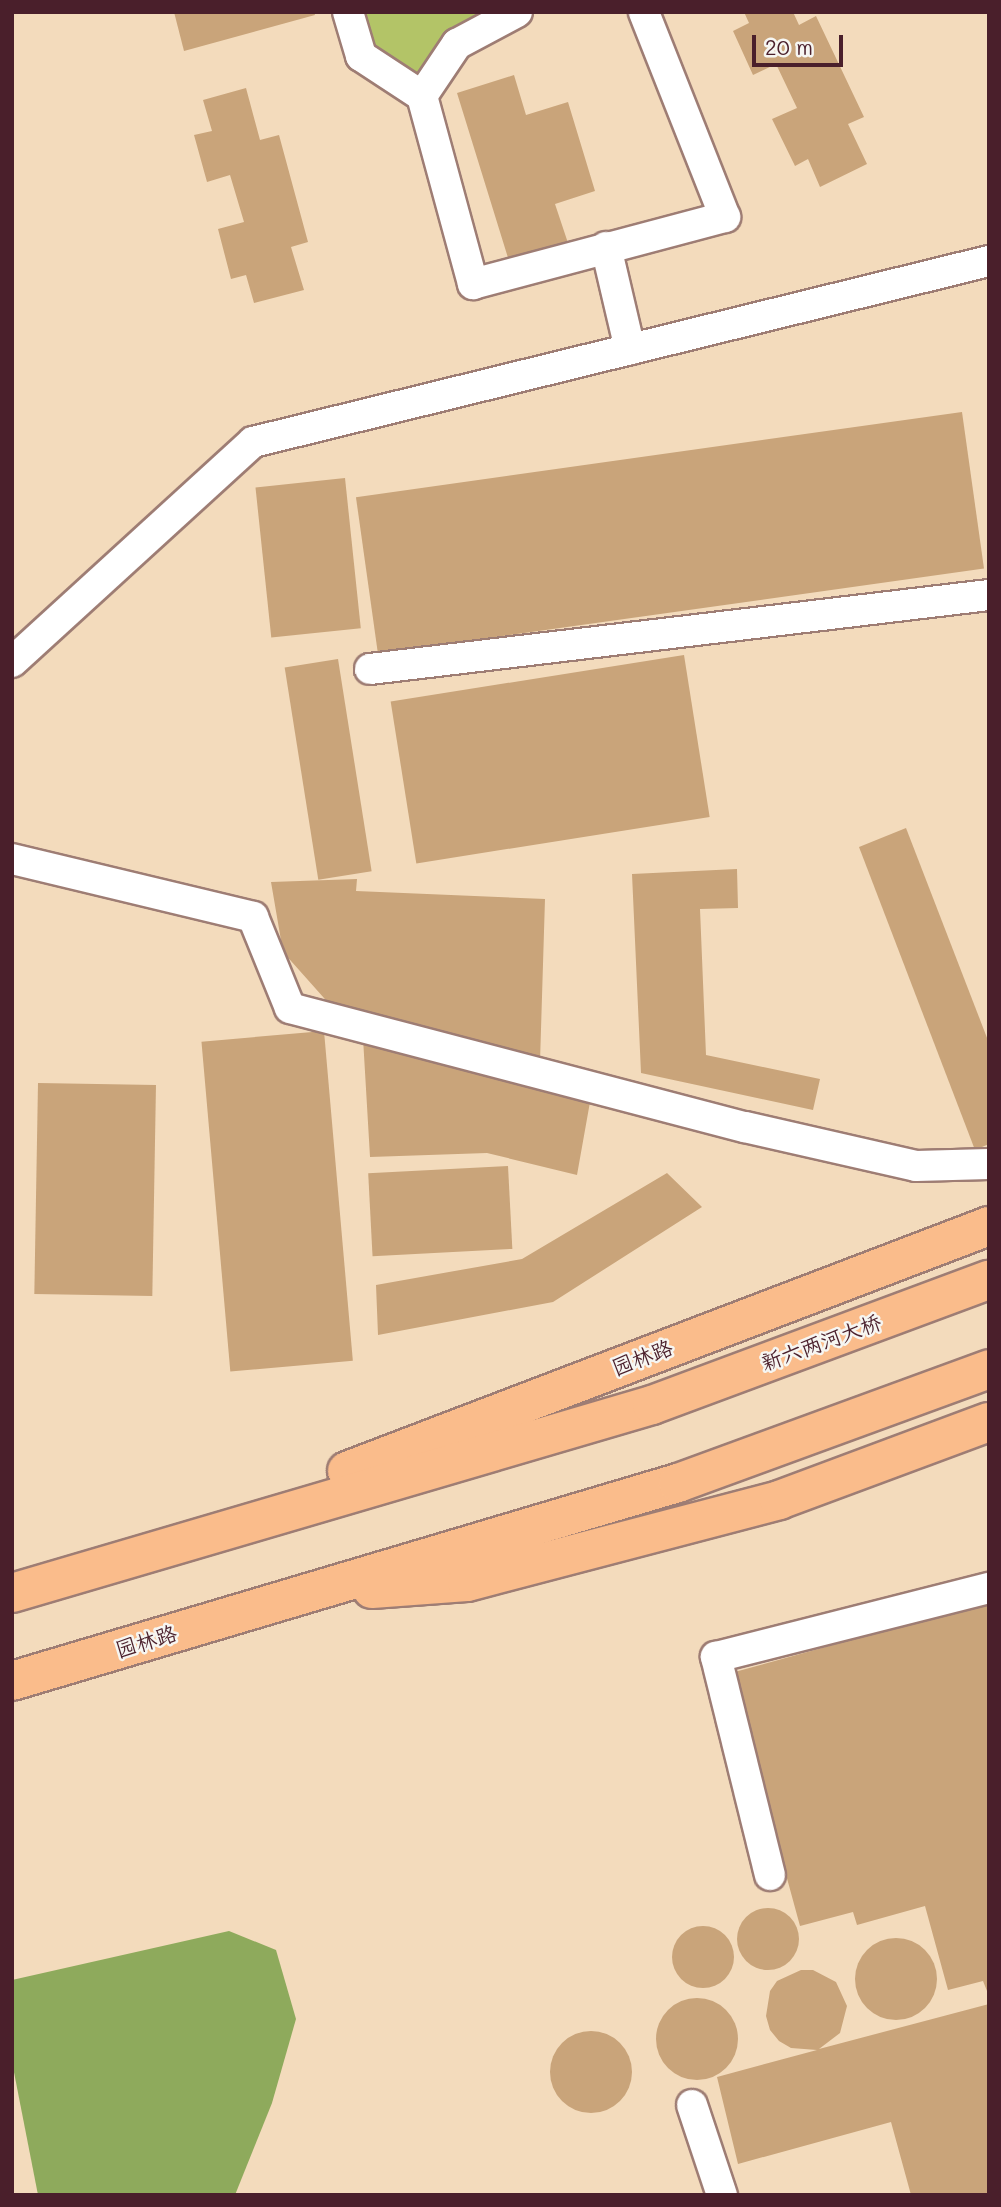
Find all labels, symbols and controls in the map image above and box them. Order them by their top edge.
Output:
scale bar [756,21,847,65]
text: 20 m [765,33,813,60]
street label: 新六两河大桥 [757,1309,885,1375]
street label: 园林路 [608,1334,676,1380]
street label: 园林路 [112,1620,180,1662]

